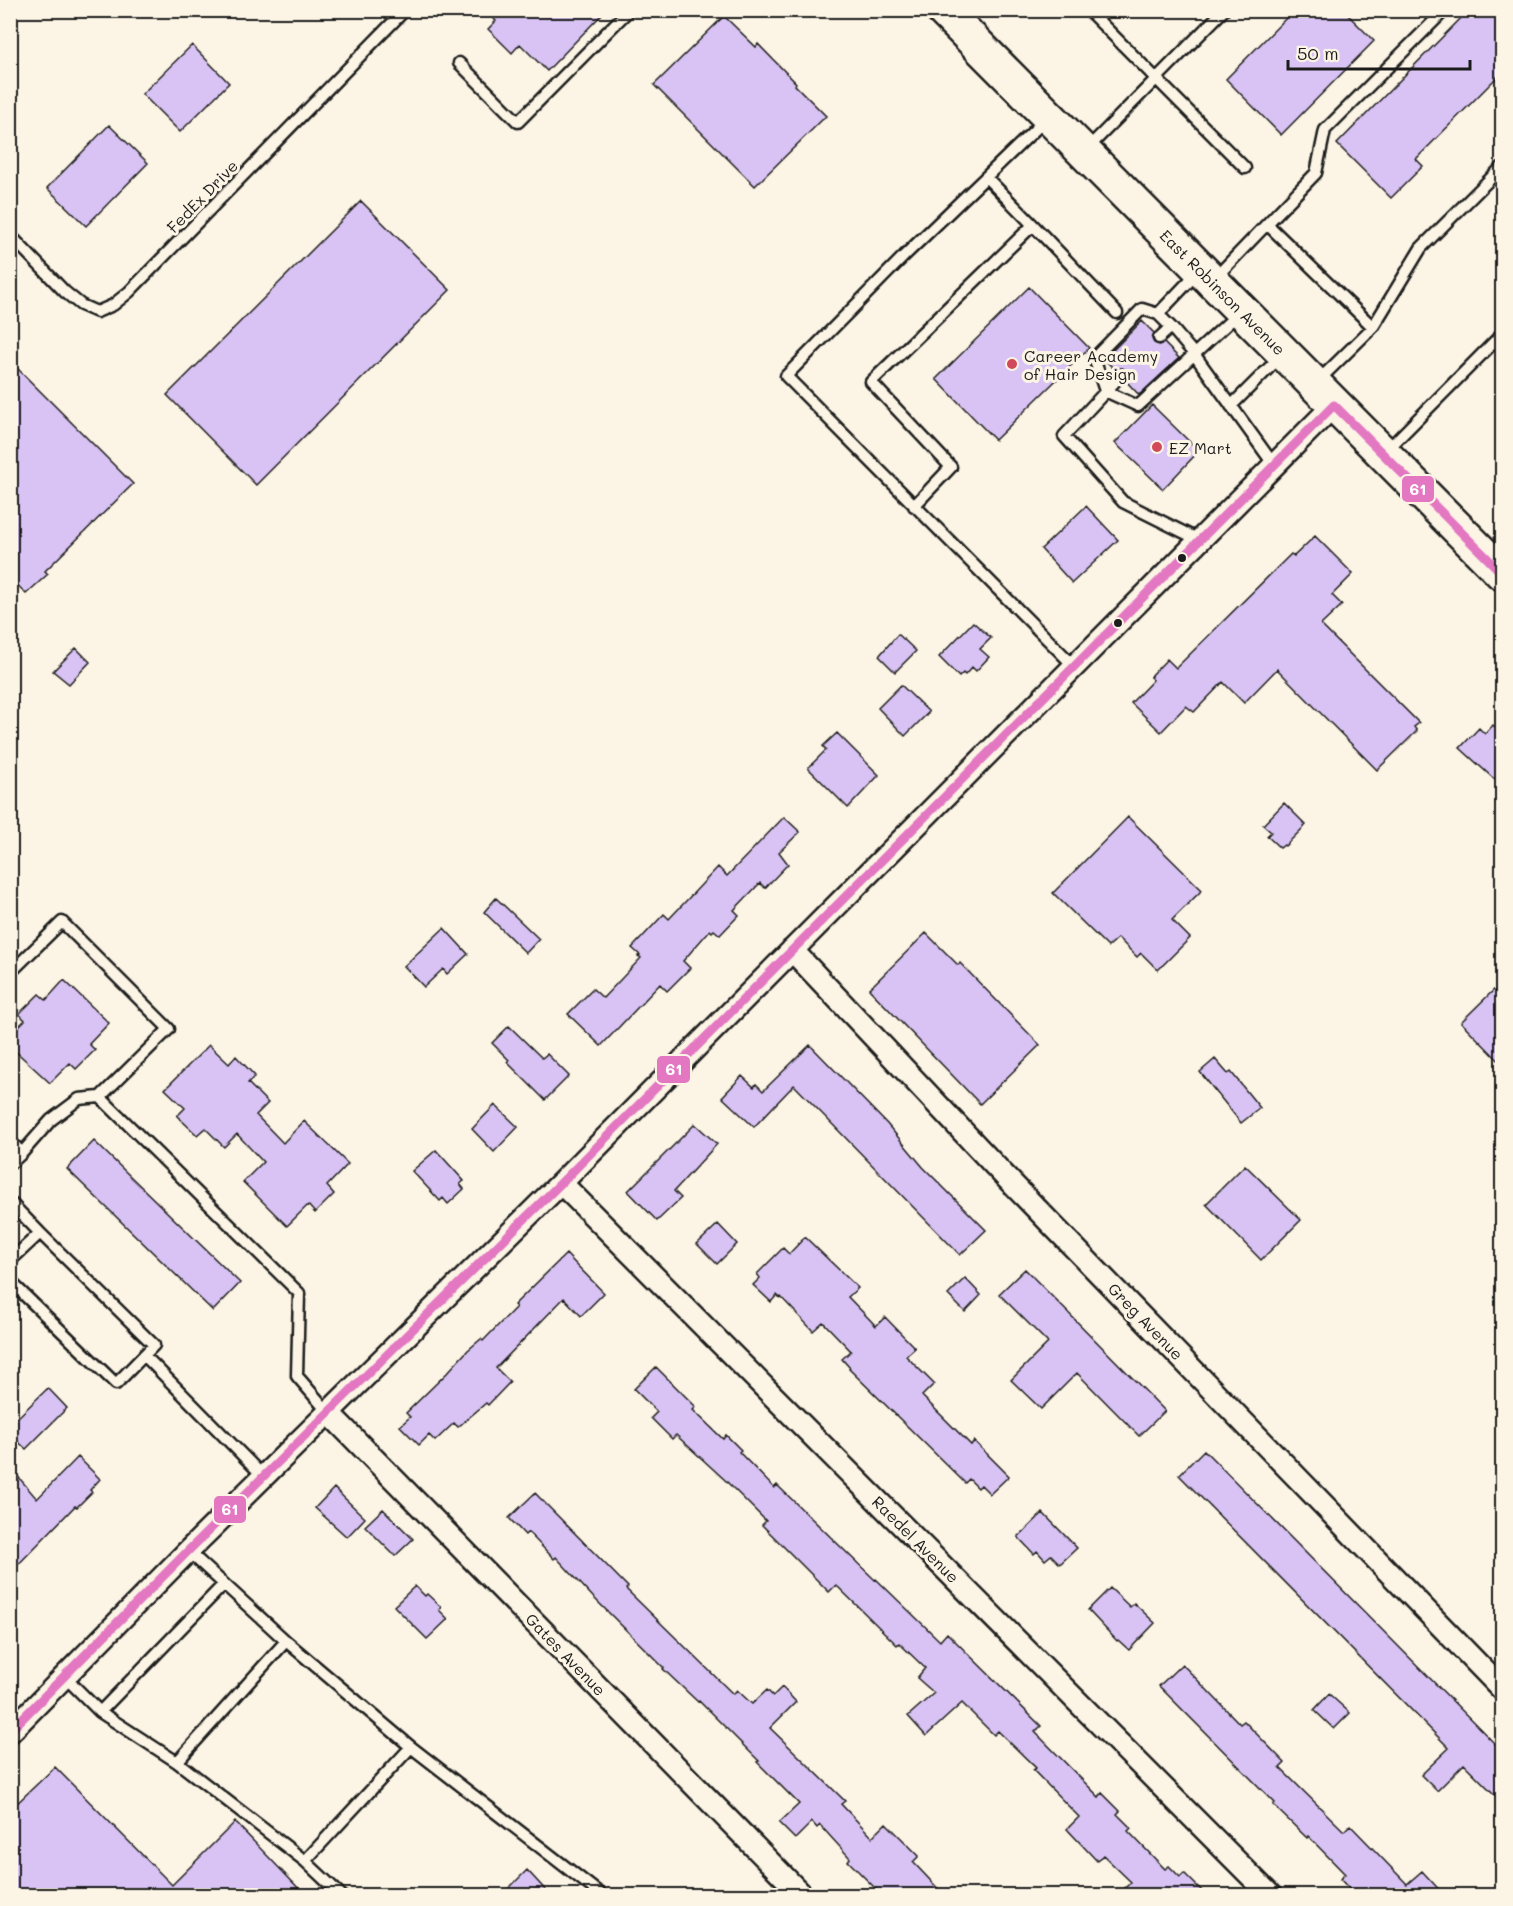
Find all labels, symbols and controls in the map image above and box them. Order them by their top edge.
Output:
scale bar [1288,33,1470,71]
text: 50 m [1297,41,1339,65]
street label: FedEx Drive [162,155,242,237]
street label: East Robinson Avenue [1156,225,1290,359]
place label: Career Academy of Hair Design [1024,345,1158,384]
marker: Career Academy of Hair Design [1005,357,1019,371]
place label: EZ Mart [1169,437,1232,458]
marker: EZ Mart [1150,440,1164,454]
line badge: 61 [1401,475,1435,503]
text: 61 [1410,478,1426,499]
unlabelled marker [1176,552,1188,564]
unlabelled marker [1112,617,1124,629]
line badge: 61 [656,1055,691,1084]
text: 61 [666,1058,682,1079]
street label: Greg Avenue [1104,1278,1188,1364]
street label: Raedel Avenue [868,1491,964,1587]
line badge: 61 [213,1495,247,1524]
text: 61 [222,1498,238,1519]
street label: Gates Avenue [521,1608,611,1700]

